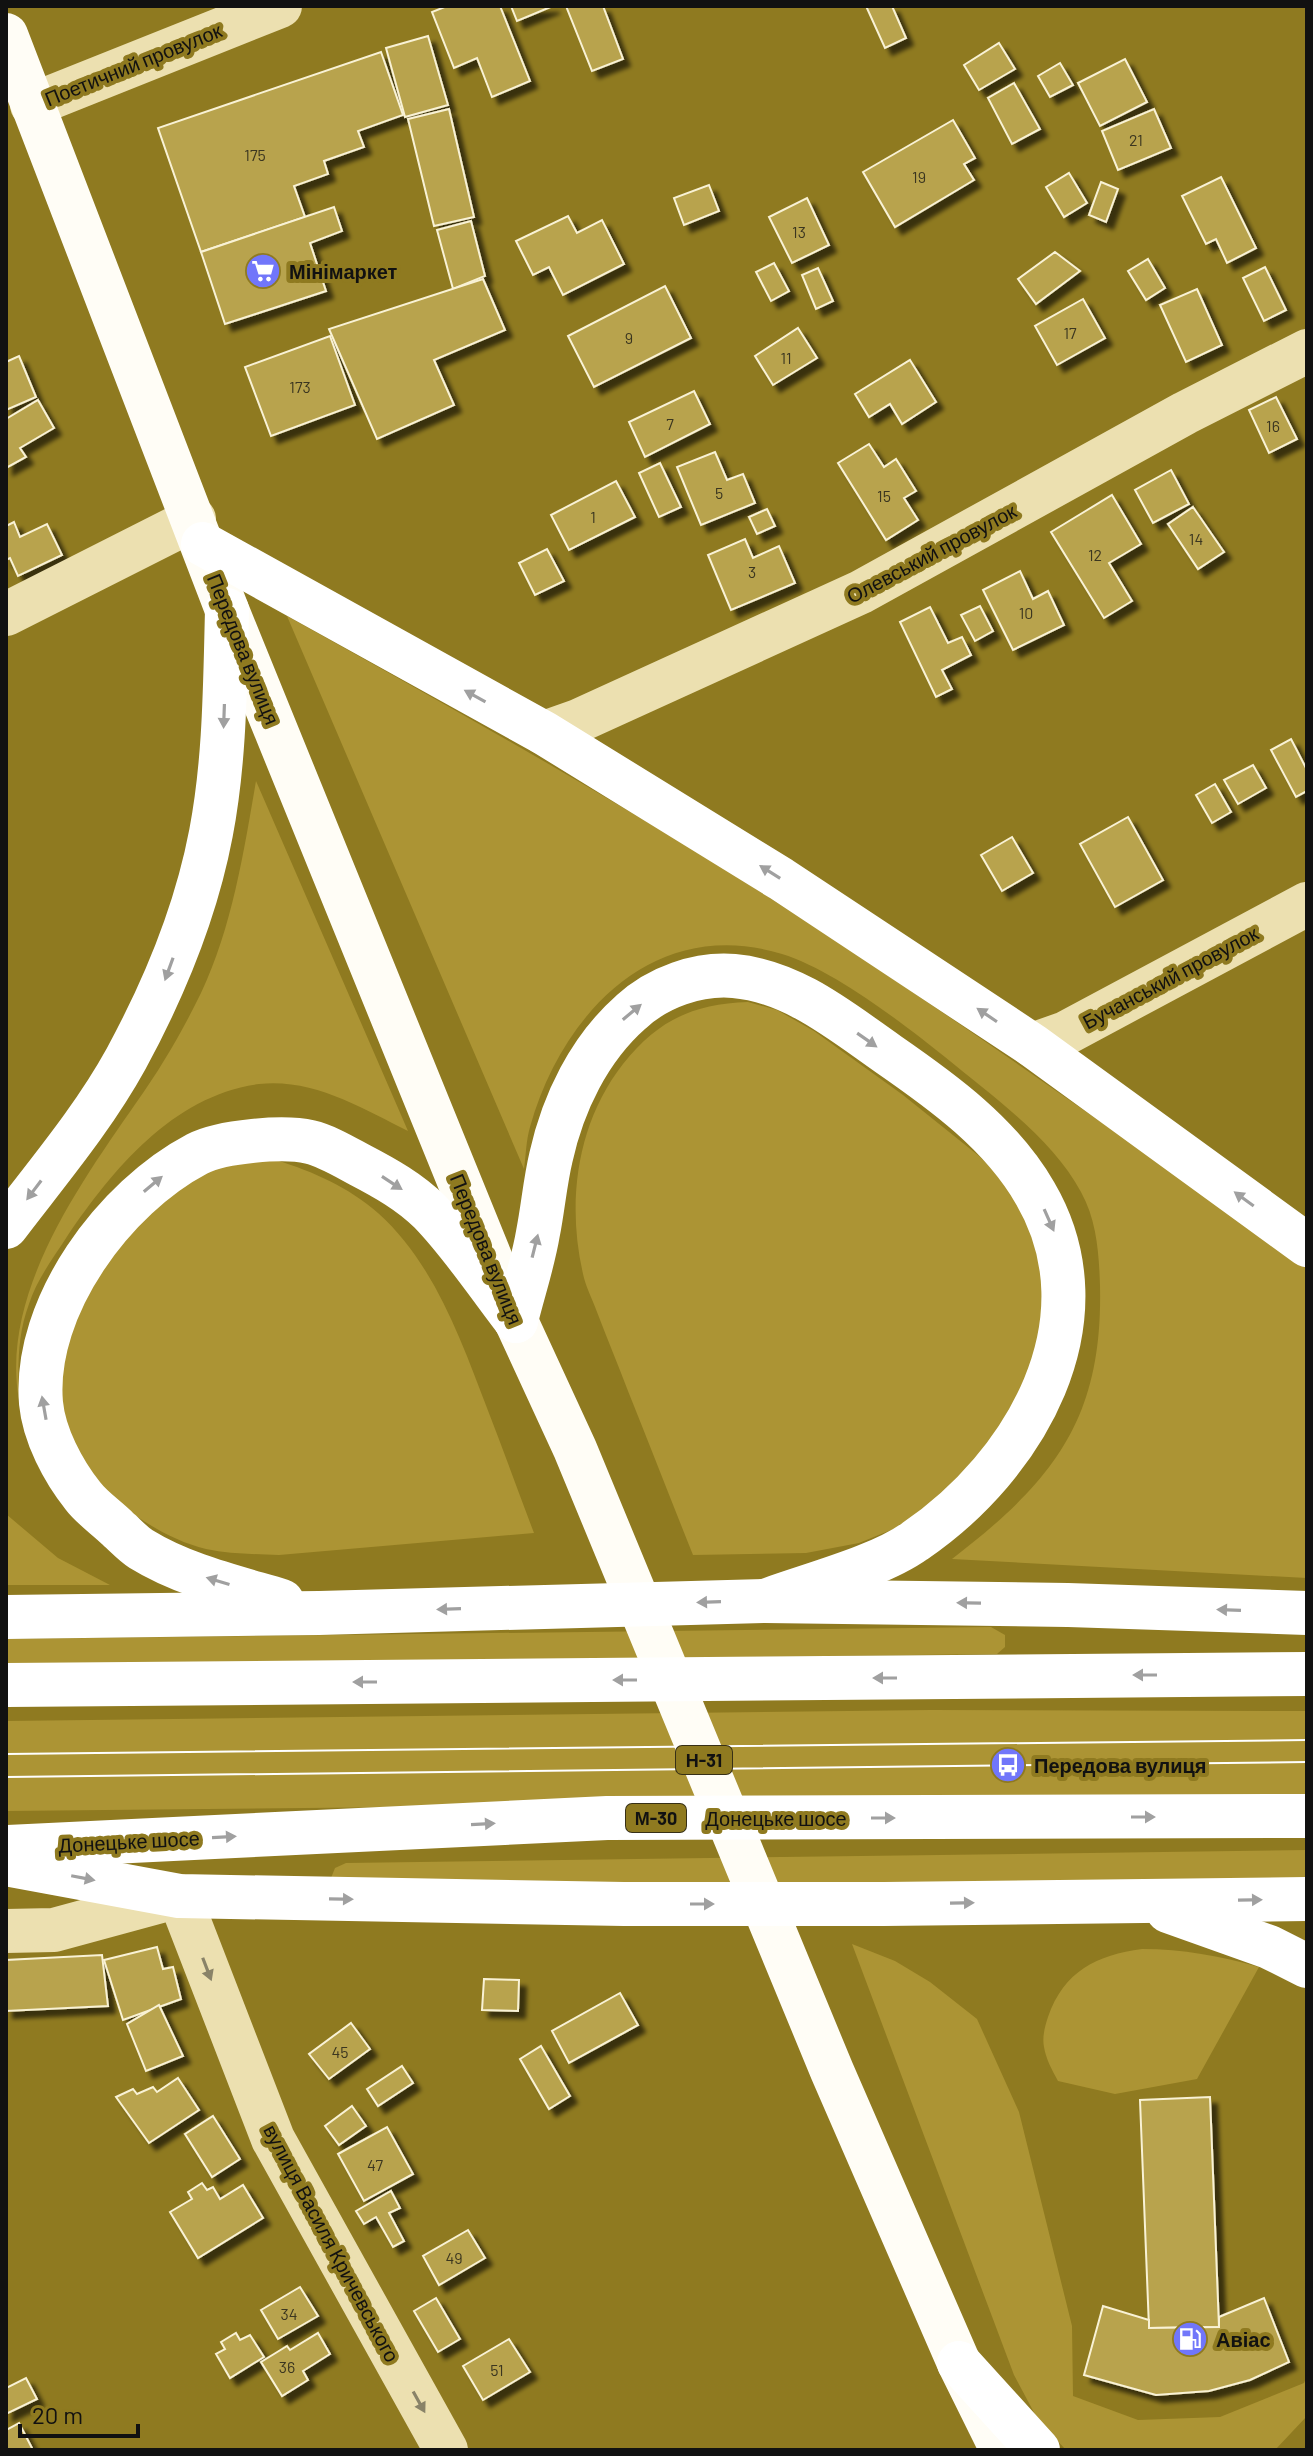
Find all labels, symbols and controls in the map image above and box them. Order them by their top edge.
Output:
street label: Поетичний провулок [41,17,225,110]
house number: 21 [1129,130,1143,149]
house number: 175 [244,145,266,164]
house number: 19 [912,167,926,186]
house number: 13 [792,222,806,241]
supermarket icon: Мінімаркет [244,252,282,290]
place label: Мінімаркет [289,259,398,283]
house number: 17 [1063,323,1077,342]
house number: 9 [625,328,633,347]
house number: 11 [780,348,792,367]
house number: 173 [289,377,311,396]
house number: 7 [666,414,674,433]
house number: 16 [1266,416,1280,435]
house number: 5 [715,483,723,502]
house number: 15 [877,486,891,505]
street label: Олевський провулок [842,498,1020,608]
house number: 1 [590,507,596,526]
house number: 14 [1189,529,1203,548]
house number: 12 [1088,545,1102,564]
house number: 3 [748,562,756,581]
street label: Передова вулиця [203,570,285,728]
house number: 10 [1019,603,1033,622]
one-way arrow [464,689,487,703]
one-way arrow [217,704,230,729]
one-way arrow [759,865,781,879]
street label: Бучанський провулок [1078,920,1262,1033]
one-way arrow [162,957,175,981]
one-way arrow [622,1004,642,1021]
one-way arrow [976,1008,997,1023]
one-way arrow [856,1032,877,1047]
street label: Передова вулиця [446,1170,528,1328]
one-way arrow [143,1176,163,1193]
one-way arrow [381,1176,402,1191]
one-way arrow [27,1180,43,1200]
one-way arrow [1233,1192,1254,1207]
one-way arrow [1042,1208,1055,1232]
one-way arrow [530,1233,542,1258]
one-way arrow [37,1395,50,1420]
one-way arrow [205,1574,229,1587]
one-way arrow [696,1596,721,1609]
one-way arrow [956,1597,981,1610]
one-way arrow [436,1603,461,1616]
one-way arrow [1216,1604,1241,1617]
one-way arrow [1132,1669,1157,1681]
one-way arrow [872,1671,897,1684]
one-way arrow [612,1674,637,1686]
one-way arrow [352,1676,377,1688]
road number: Н-31 [676,1746,732,1774]
bus stop icon: Передова вулиця [989,1746,1027,1784]
place label: Передова вулиця [1034,1753,1207,1777]
road number: М-30 [626,1804,686,1832]
street label: Донецьке шосе [705,1806,847,1830]
one-way arrow [1131,1811,1156,1823]
one-way arrow [871,1812,896,1824]
one-way arrow [471,1817,496,1830]
street label: Донецьке шосе [58,1825,200,1857]
one-way arrow [212,1830,237,1843]
one-way arrow [70,1873,95,1885]
one-way arrow [329,1893,354,1905]
one-way arrow [1238,1894,1263,1906]
one-way arrow [950,1897,975,1910]
one-way arrow [690,1898,715,1910]
one-way arrow [201,1957,214,1981]
house number: 45 [331,2042,349,2061]
street label: вулиця Василя Кричевського [259,2120,405,2366]
house number: 47 [367,2155,383,2174]
house number: 49 [445,2248,463,2267]
house number: 34 [280,2304,298,2323]
fuel station icon: Авіас [1171,2320,1209,2358]
place label: Авіас [1216,2327,1271,2351]
house number: 36 [279,2357,295,2376]
house number: 51 [490,2360,504,2379]
scale bar [20,2388,138,2438]
one-way arrow [413,2391,426,2414]
text: 20 m [32,2400,83,2429]

